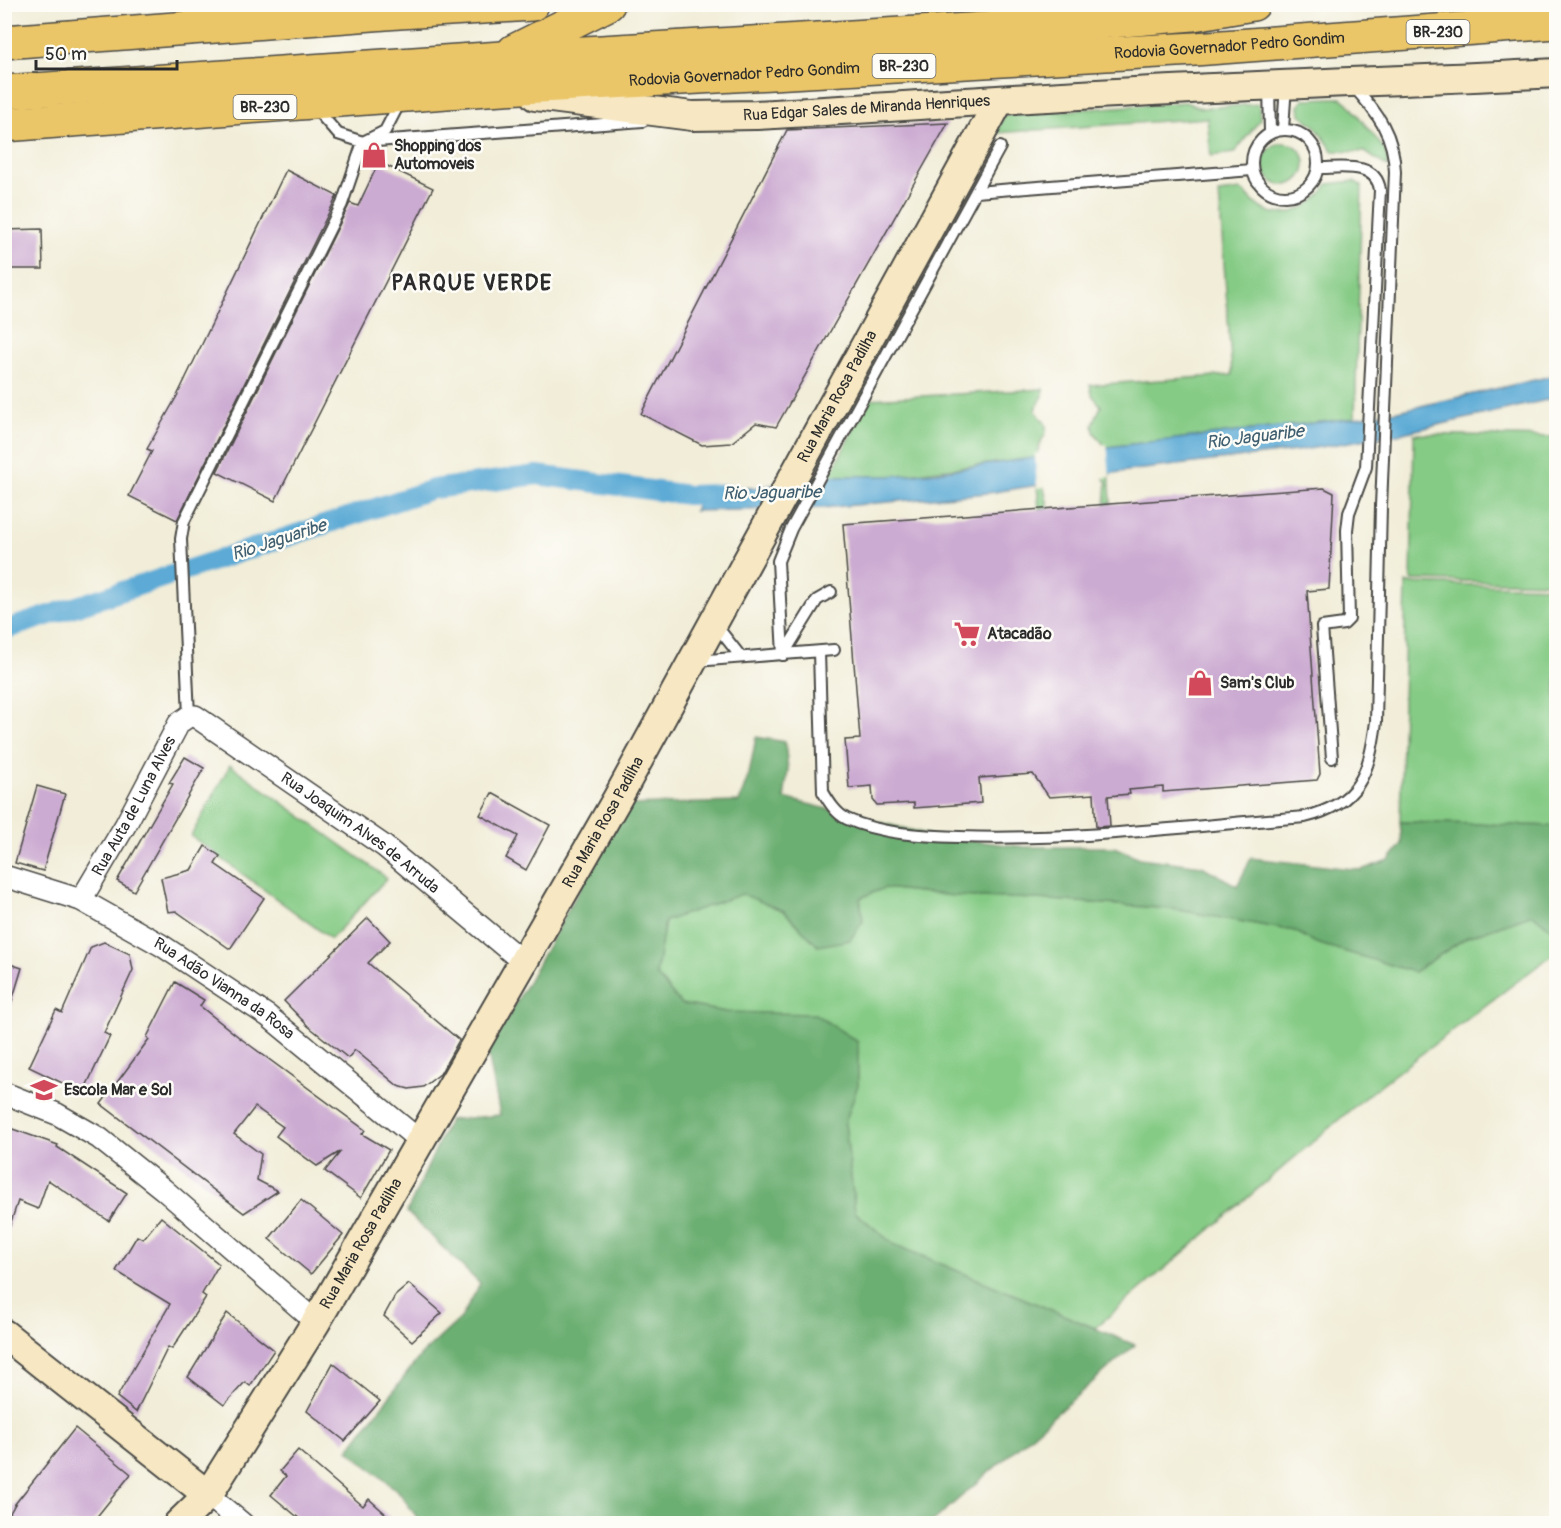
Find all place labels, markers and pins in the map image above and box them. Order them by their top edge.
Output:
place label: Shopping dos Automoveis [394,136,482,174]
shop icon: Shopping dos Automoveis [359,140,389,170]
supermarket icon: Atacadão [952,619,982,649]
place label: Atacadão [987,624,1052,644]
shop icon: Sam's Club [1185,668,1215,698]
place label: Sam's Club [1220,673,1294,693]
school or university icon: Escola Mar e Sol [29,1075,59,1105]
place label: Escola Mar e Sol [64,1080,172,1100]

